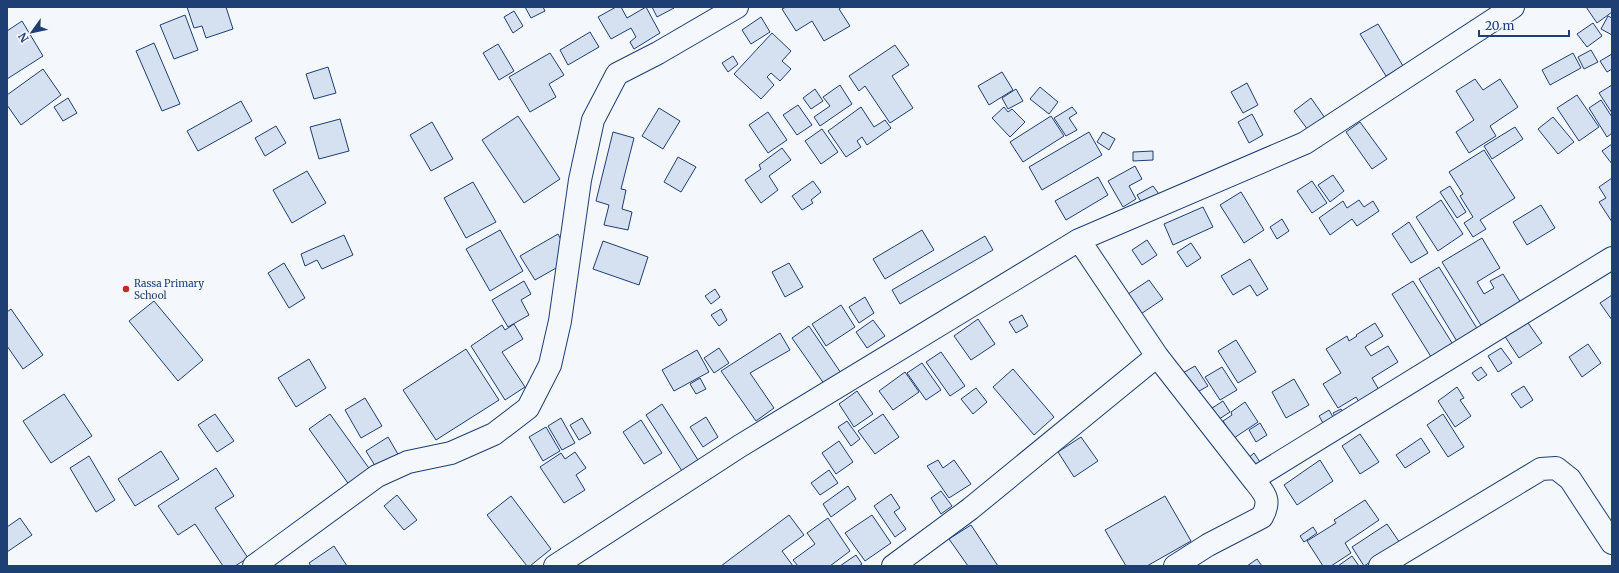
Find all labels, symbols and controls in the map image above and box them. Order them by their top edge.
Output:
north arrow [12,12,52,52]
scale bar [1479,12,1569,38]
text: 20 m [1485,18,1514,33]
text: N [15,30,32,45]
place label: Rassa Primary School [134,277,204,302]
marker: Rassa Primary School [121,284,131,294]

